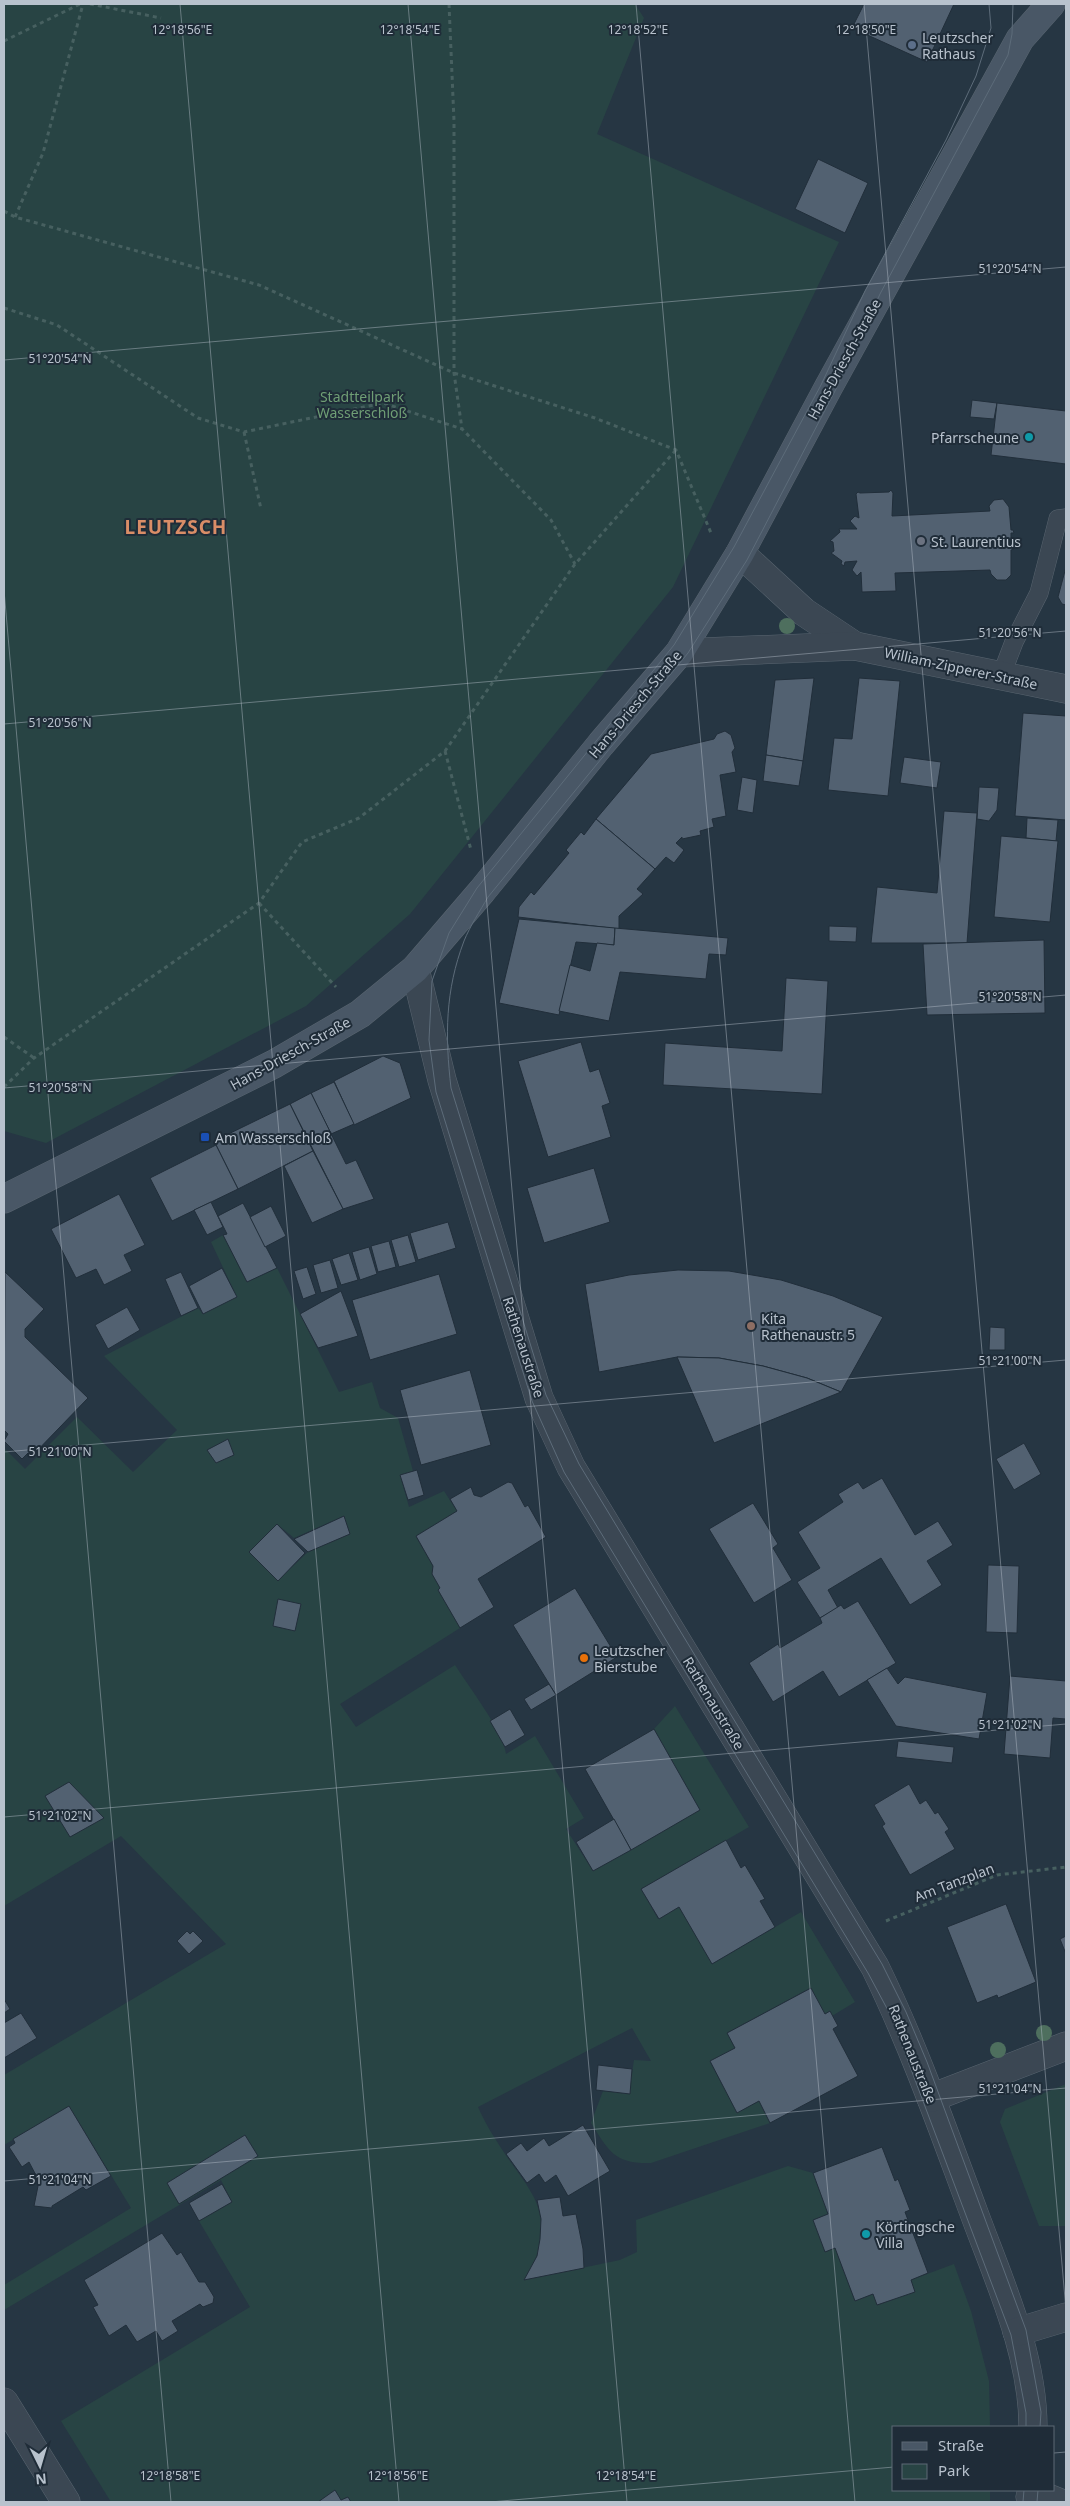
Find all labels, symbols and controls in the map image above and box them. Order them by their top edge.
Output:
text: 12°18'56"E [152,21,212,38]
text: 12°18'54"E [380,21,440,38]
text: 12°18'52"E [608,21,668,38]
text: 12°18'50"E [836,21,896,38]
place label: Leutzscher Rathaus [922,28,993,63]
marker: Leutzscher Rathaus [906,39,918,51]
text: 51°20'54"N [978,260,1042,277]
street label: Hans-Driesch-Straße [803,295,885,423]
text: 51°20'54"N [28,350,92,367]
park label: Stadtteilpark Wasserschloß [317,387,407,422]
place label: Pfarrscheune [931,428,1019,447]
marker: Pfarrscheune [1023,431,1035,443]
district label: LEUTZSCH [125,514,227,540]
place label: St. Laurentius [931,532,1021,551]
marker: St. Laurentius [915,535,927,547]
text: 51°20'56"N [978,624,1042,641]
street label: William-Zipperer-Straße [883,642,1039,694]
street label: Hans-Driesch-Straße [584,646,686,762]
text: 51°20'56"N [28,714,92,731]
text: 51°20'58"N [978,988,1042,1005]
street label: Hans-Driesch-Straße [226,1012,354,1094]
text: 51°20'58"N [28,1079,92,1096]
place label: Am Wasserschloß [215,1128,332,1147]
marker: Am Wasserschloß [199,1131,211,1143]
street label: Rathenaustraße [499,1294,549,1400]
place label: Kita Rathenaustr. 5 [761,1309,855,1344]
marker: Kita Rathenaustr. 5 [745,1320,757,1332]
text: 51°21'00"N [978,1352,1042,1369]
text: 51°21'00"N [28,1443,92,1460]
place label: Leutzscher Bierstube [594,1641,665,1676]
marker: Leutzscher Bierstube [578,1652,590,1664]
street label: Rathenaustraße [679,1653,749,1753]
text: 51°21'02"N [978,1716,1042,1733]
text: 51°21'02"N [28,1807,92,1824]
street label: Am Tanzplan [911,1858,997,1906]
street label: Rathenaustraße [884,2002,942,2106]
text: 51°21'04"N [978,2080,1042,2097]
text: 51°21'04"N [28,2171,92,2188]
place label: Körtingsche Villa [876,2217,955,2252]
marker: Körtingsche Villa [860,2228,872,2240]
legend [892,2426,1055,2491]
text: Straße [938,2435,984,2455]
north arrow [15,2441,65,2491]
text: Park [938,2460,970,2480]
text: 12°18'58"E [140,2467,200,2484]
text: 12°18'56"E [368,2467,428,2484]
text: 12°18'54"E [596,2467,656,2484]
text: N [35,2469,48,2489]

